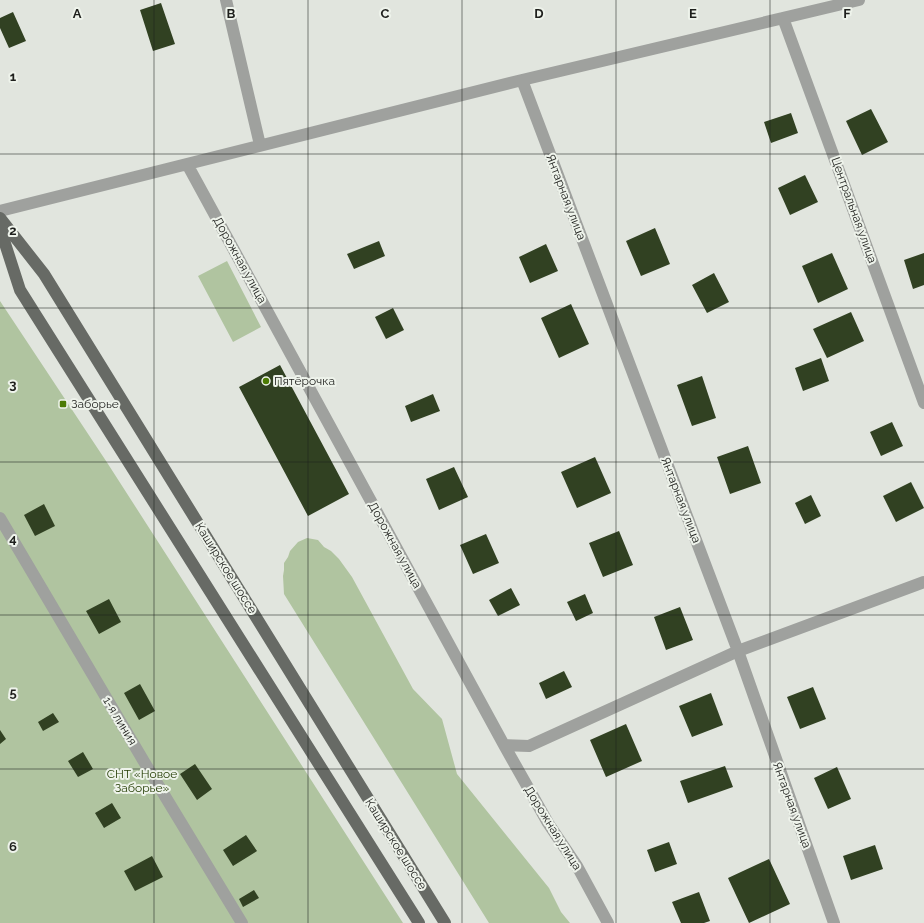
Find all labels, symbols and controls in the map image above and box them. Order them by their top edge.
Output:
text: A [73,6,82,21]
text: B [227,6,236,21]
text: C [381,6,390,21]
text: D [534,6,544,21]
text: E [689,6,697,21]
text: F [843,6,851,21]
text: 1 [10,69,17,84]
street label: Янтарная улица [543,152,589,242]
street label: Центральная улица [828,155,880,265]
street label: Дорожная улица [210,214,270,306]
text: 2 [9,223,17,238]
place label: Пятёрочка [274,374,335,388]
marker: Пятёрочка [261,376,271,386]
text: 3 [9,377,17,392]
place label: Заборье [71,397,119,411]
marker: Заборье [58,399,68,409]
street label: Янтарная улица [658,455,704,545]
street label: Дорожная улица [365,499,425,591]
street label: Каширское шоссе [192,520,260,616]
text: 4 [9,531,17,546]
text: 5 [9,685,17,700]
street label: 1-я линия [100,694,140,748]
street label: Янтарная улица [770,760,814,850]
park label: СНТ «Новое Заборье» [107,767,177,795]
street label: Дорожная улица [521,783,585,873]
street label: Каширское шоссе [362,796,430,892]
text: 6 [9,839,17,854]

